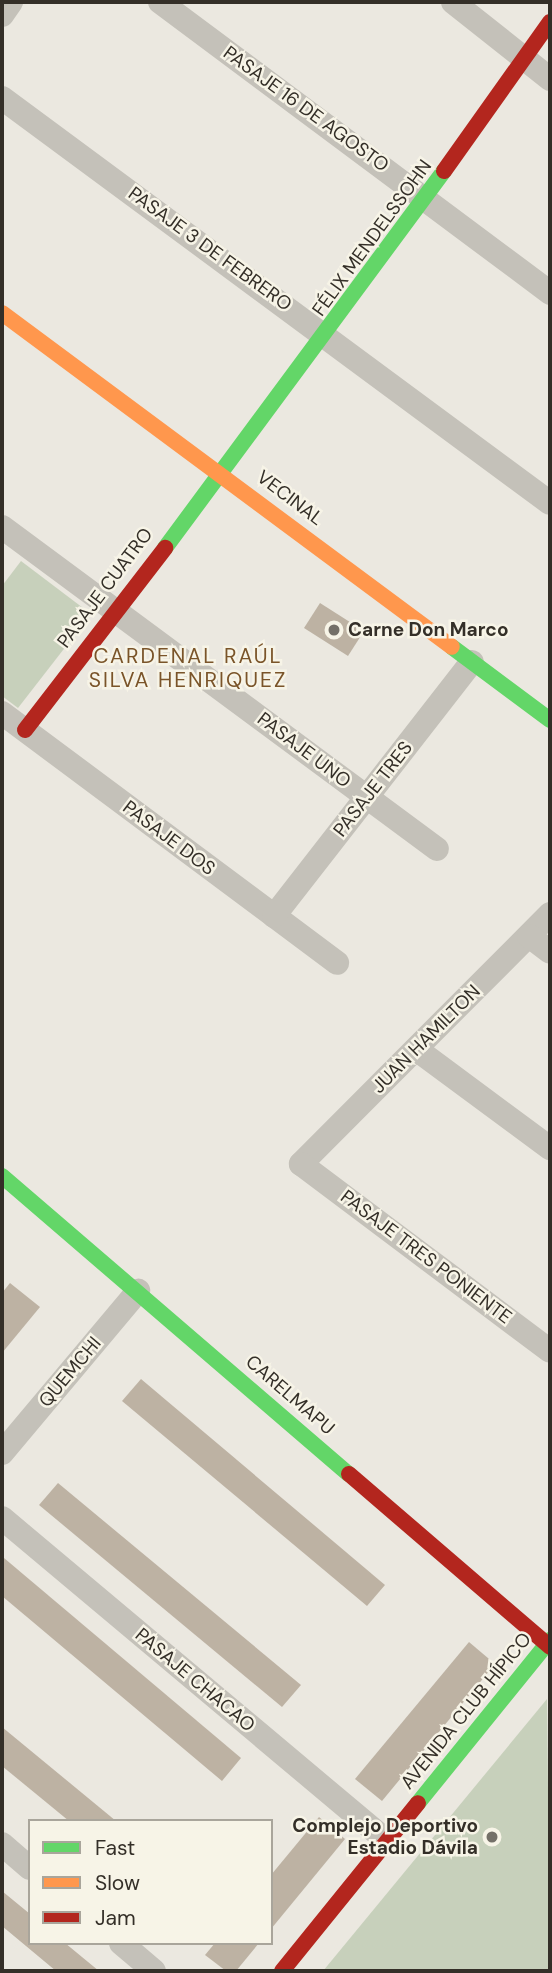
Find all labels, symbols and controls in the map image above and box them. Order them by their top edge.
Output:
street label: PASAJE 16 DE AGOSTO [219,41,393,177]
street label: FÉLIX MENDELSSOHN [308,155,436,321]
street label: PASAJE 3 DE FEBRERO [124,182,296,316]
street label: VECINAL [252,466,328,530]
street label: PASAJE CUATRO [53,524,157,652]
place label: Carne Don Marco [348,619,508,641]
marker: Carne Don Marco [326,622,342,638]
district label: CARDENAL RAÚL SILVA HENRIQUEZ [91,643,285,693]
street label: PASAJE UNO [253,707,355,793]
street label: PASAJE TRES [329,737,417,841]
street label: PASAJE DOS [118,796,220,880]
street label: JUAN HAMILTON [367,980,485,1098]
street label: PASAJE TRES PONIENTE [336,1185,516,1329]
street label: QUEMCHI [34,1332,106,1412]
street label: CARELMAPU [241,1350,339,1440]
street label: PASAJE CHACAO [131,1623,259,1737]
street label: AVENIDA CLUB HÍPICO [396,1628,536,1794]
place label: Complejo Deportivo Estadio Dávila [292,1815,478,1859]
legend [28,1819,273,1945]
marker: Complejo Deportivo Estadio Dávila [484,1829,500,1845]
text: Fast [95,1834,135,1862]
text: Slow [95,1869,140,1897]
text: Jam [95,1904,136,1932]

